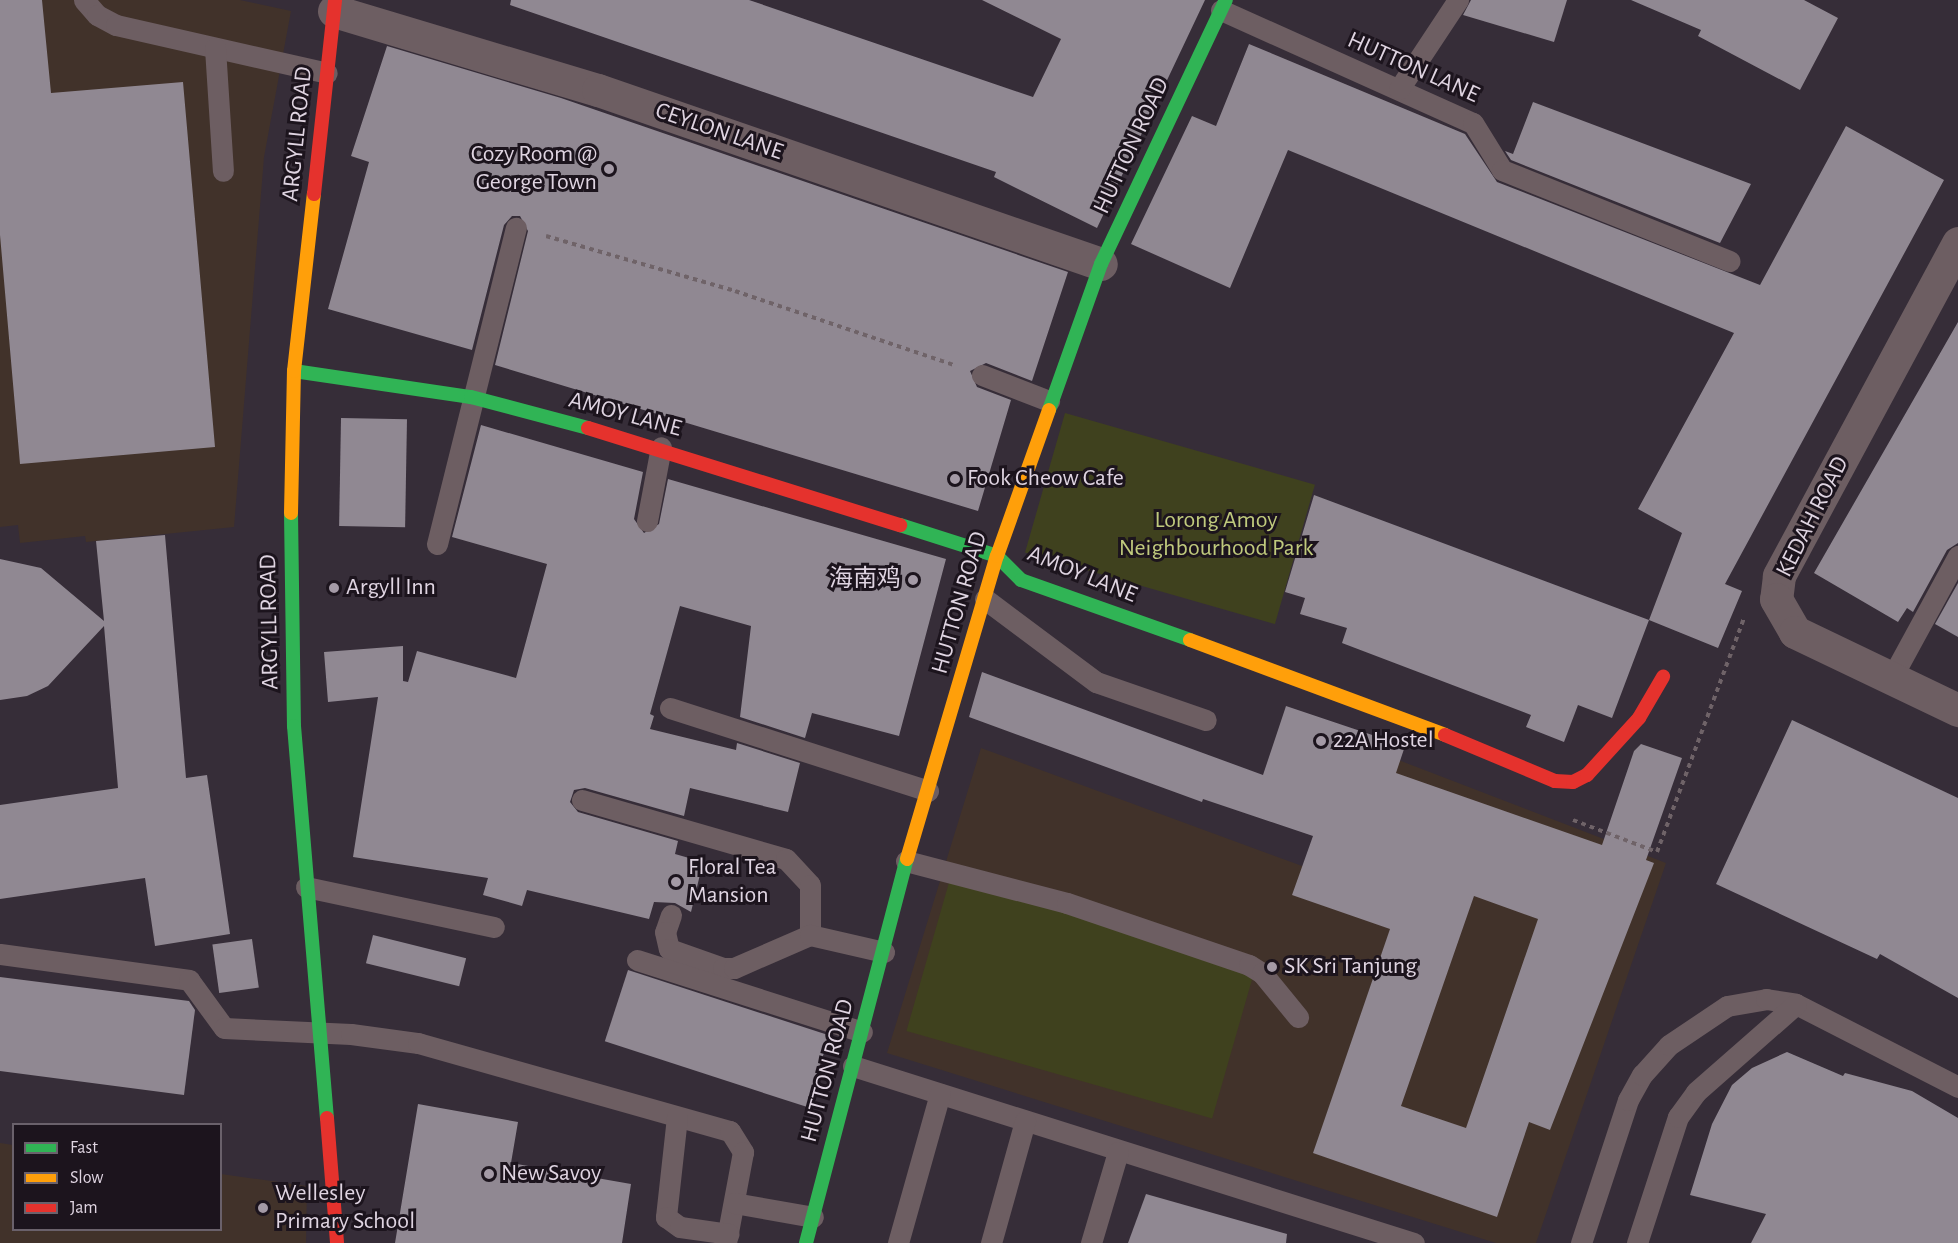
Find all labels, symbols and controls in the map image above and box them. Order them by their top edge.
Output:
street label: HUTTON LANE [1343,26,1483,110]
street label: ARGYLL ROAD [277,65,319,203]
street label: HUTTON ROAD [1088,73,1176,219]
street label: CEYLON LANE [651,97,787,167]
place label: Cozy Room @ George Town [471,141,597,197]
marker: Cozy Room @ George Town [602,162,616,176]
street label: AMOY LANE [565,386,685,444]
street label: KEDAH ROAD [1770,452,1856,582]
place label: Fook Cheow Cafe [967,465,1124,493]
marker: Fook Cheow Cafe [948,472,962,486]
park label: Lorong Amoy Neighbourhood Park [1119,507,1313,563]
street label: HUTTON ROAD [926,528,994,678]
street label: AMOY LANE [1023,540,1141,610]
street label: ARGYLL ROAD [254,554,286,690]
place label: 海南鸡 [829,566,901,594]
marker: 海南鸡 [906,573,920,587]
place label: Argyll Inn [346,574,436,602]
marker: Argyll Inn [327,581,341,595]
place label: 22A Hostel [1333,727,1434,755]
marker: 22A Hostel [1314,734,1328,748]
place label: Floral Tea Mansion [688,854,777,910]
marker: Floral Tea Mansion [669,875,683,889]
place label: SK Sri Tanjung [1284,953,1417,981]
marker: SK Sri Tanjung [1265,960,1279,974]
street label: HUTTON ROAD [795,996,861,1146]
legend [12,1123,222,1231]
text: Fast [70,1139,98,1157]
place label: New Savoy [501,1160,601,1188]
marker: New Savoy [482,1167,496,1181]
text: Slow [70,1169,103,1187]
place label: Wellesley Primary School [275,1180,415,1236]
text: Jam [70,1199,98,1217]
marker: Wellesley Primary School [256,1201,270,1215]

